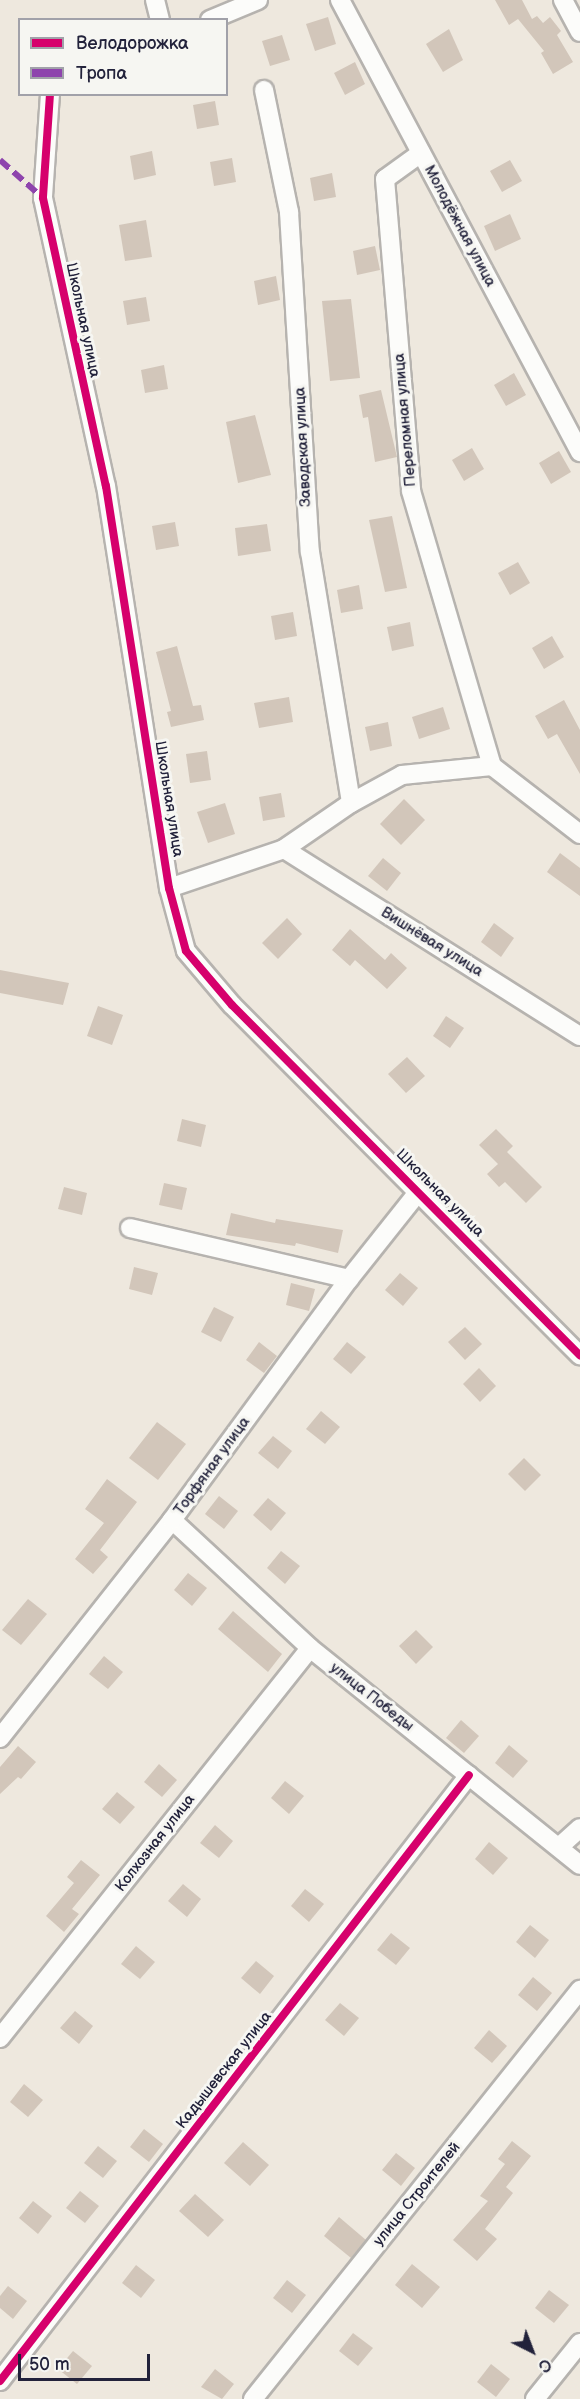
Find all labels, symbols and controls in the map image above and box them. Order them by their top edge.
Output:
legend [18,18,228,96]
text: Велодорожка [76,33,189,54]
text: Тропа [76,63,127,84]
street label: Молодёжная улица [420,162,500,290]
street label: Школьная улица [62,261,104,379]
street label: Переломная улица [390,353,420,487]
street label: Заводская улица [291,387,315,507]
street label: Школьная улица [151,740,187,858]
street label: Вишнёвая улица [378,903,486,981]
street label: Школьная улица [392,1145,488,1241]
street label: Торфяная улица [170,1413,254,1519]
street label: улица Победы [327,1659,417,1735]
street label: Колхозная улица [111,1791,199,1895]
street label: Кадышевская улица [173,2008,275,2132]
street label: улица Строителей [370,2139,464,2249]
north arrow [502,2321,562,2381]
scale bar [21,2342,153,2380]
text: 50 m [29,2354,70,2375]
text: С [534,2354,555,2376]

